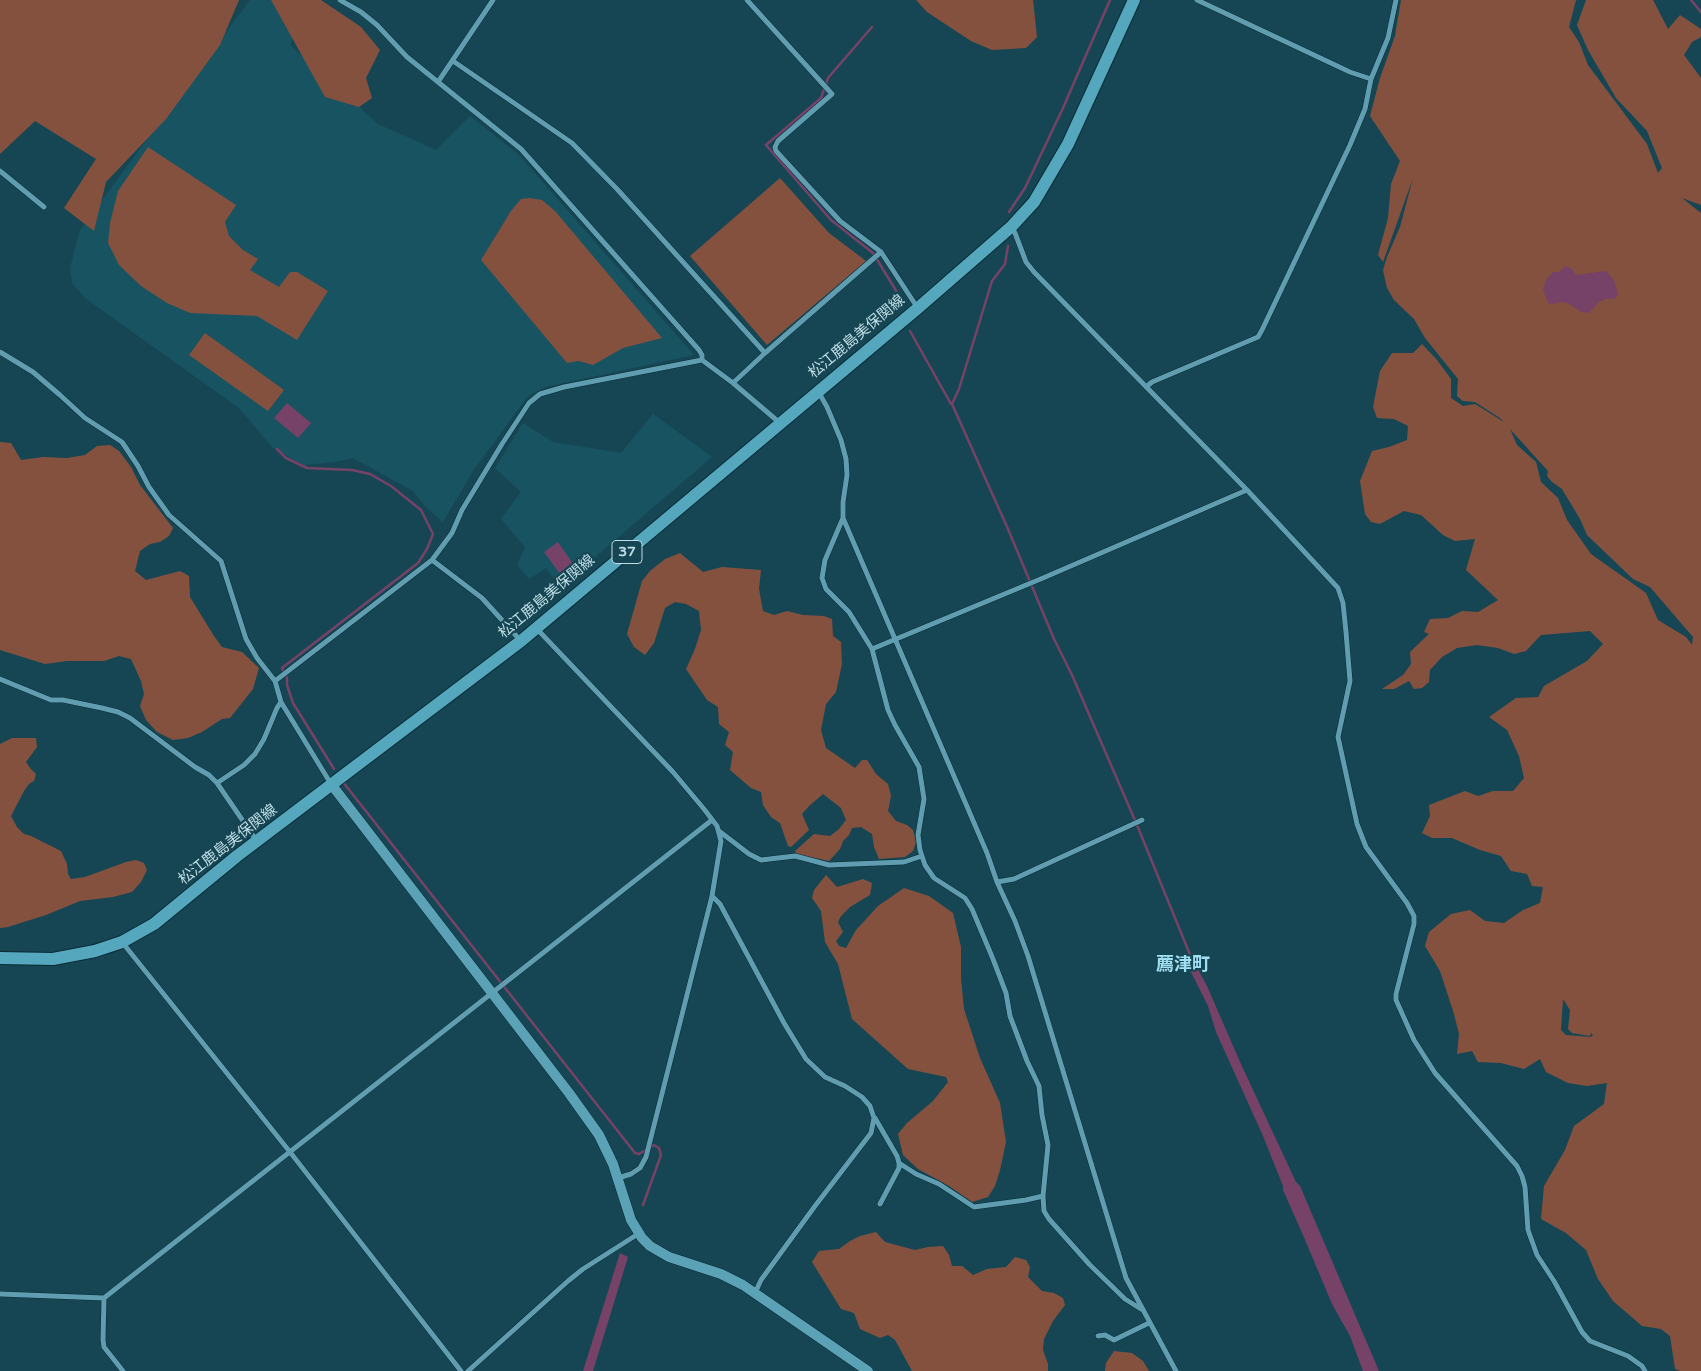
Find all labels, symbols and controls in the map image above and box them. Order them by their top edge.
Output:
street label: 松江鹿島美保関線 [805,292,909,382]
road number: 37 [612,540,642,564]
street label: 松江鹿島美保関線 [495,552,599,642]
street label: 松江鹿島美保関線 [175,801,281,889]
district label: 薦津町 [1156,954,1210,976]

